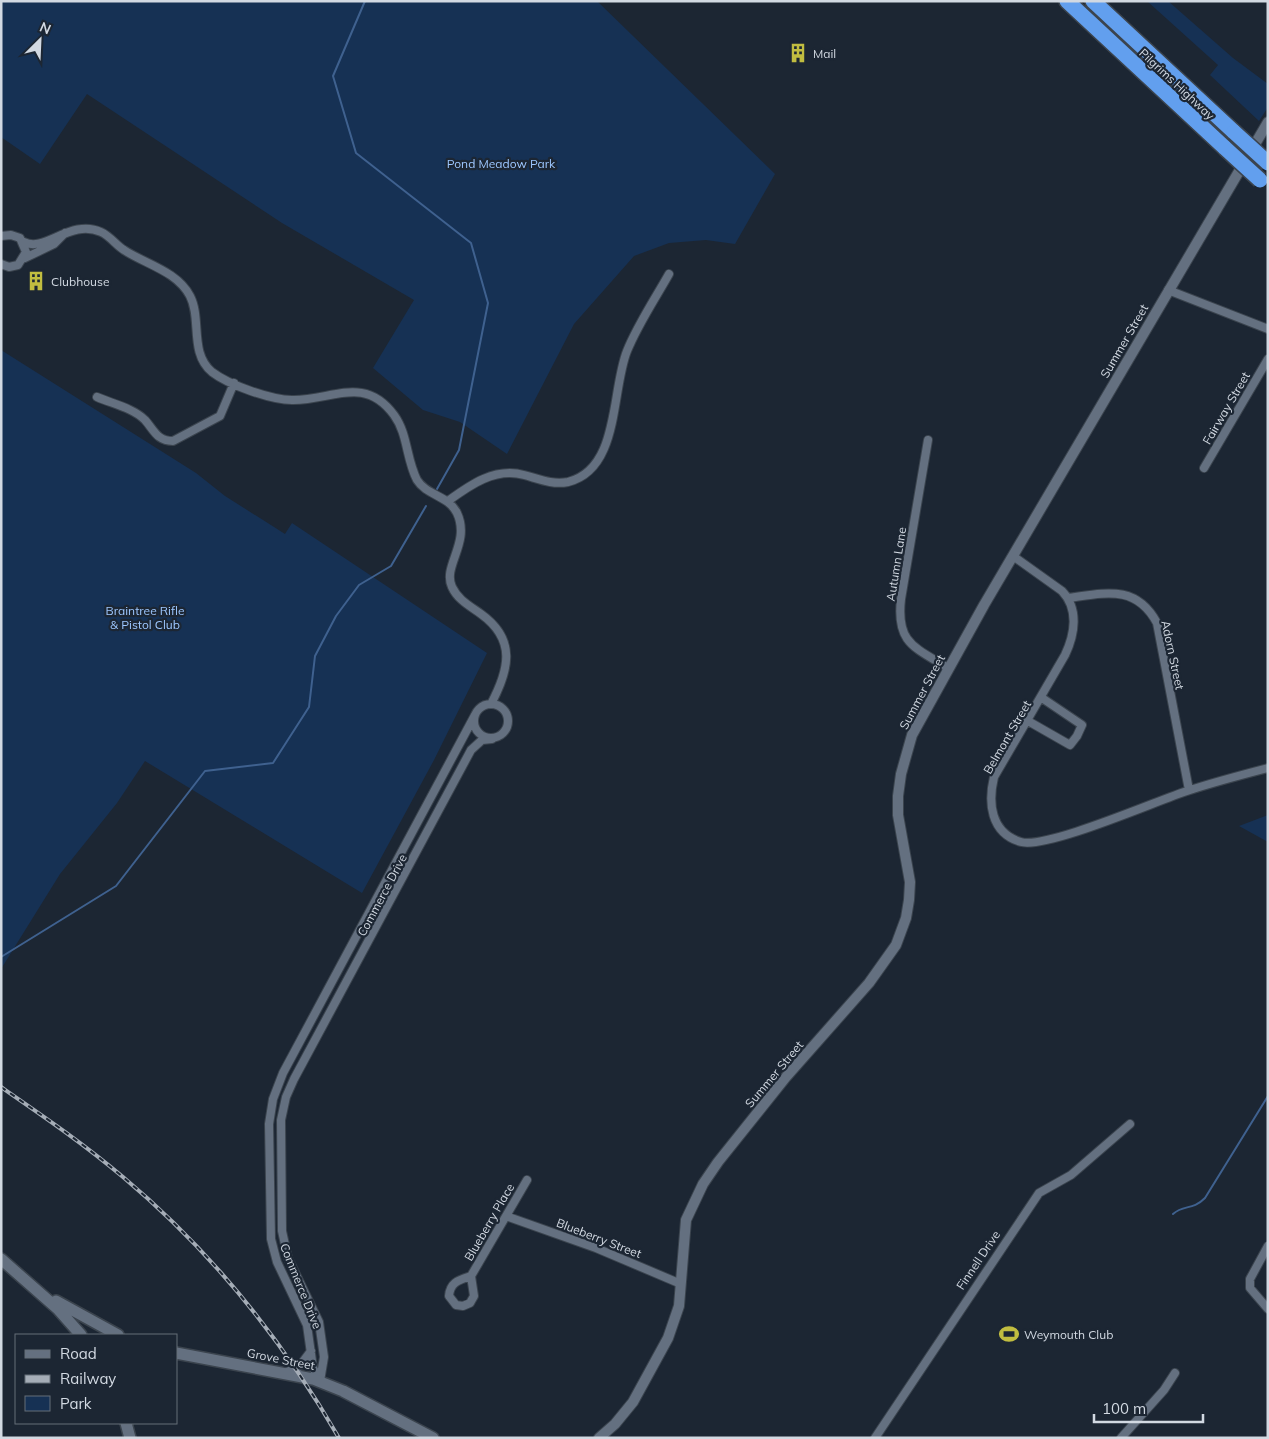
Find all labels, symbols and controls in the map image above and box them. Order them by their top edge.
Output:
north arrow [15,15,65,65]
text: N [37,18,54,38]
building icon: Mail [787,42,809,64]
street label: Pilgrims Highway [1136,45,1218,123]
place label: Mail [813,46,836,61]
park label: Pond Meadow Park [447,156,556,171]
building icon: Clubhouse [25,270,47,292]
place label: Clubhouse [51,274,109,289]
street label: Summer Street [1097,301,1151,381]
street label: Fairway Street [1199,369,1253,447]
street label: Autumn Lane [883,526,909,602]
park label: Braintree Rifle & Pistol Club [106,603,184,632]
street label: Adorn Street [1158,619,1188,691]
street label: Summer Street [896,652,948,732]
street label: Belmont Street [980,698,1034,776]
street label: Commerce Drive [354,851,410,939]
street label: Summer Street [742,1038,806,1110]
street label: Blueberry Place [461,1181,517,1263]
street label: Blueberry Street [554,1215,644,1261]
street label: Finnell Drive [953,1228,1003,1292]
street label: Commerce Drive [277,1241,325,1331]
sports icon: Weymouth Club [998,1323,1020,1345]
place label: Weymouth Club [1024,1327,1113,1342]
legend [15,1334,178,1424]
text: Road [60,1344,97,1363]
street label: Grove Street [246,1345,316,1373]
text: Railway [60,1369,116,1388]
scale bar [1094,1392,1203,1424]
text: Park [60,1394,92,1413]
text: 100 m [1102,1399,1146,1418]

